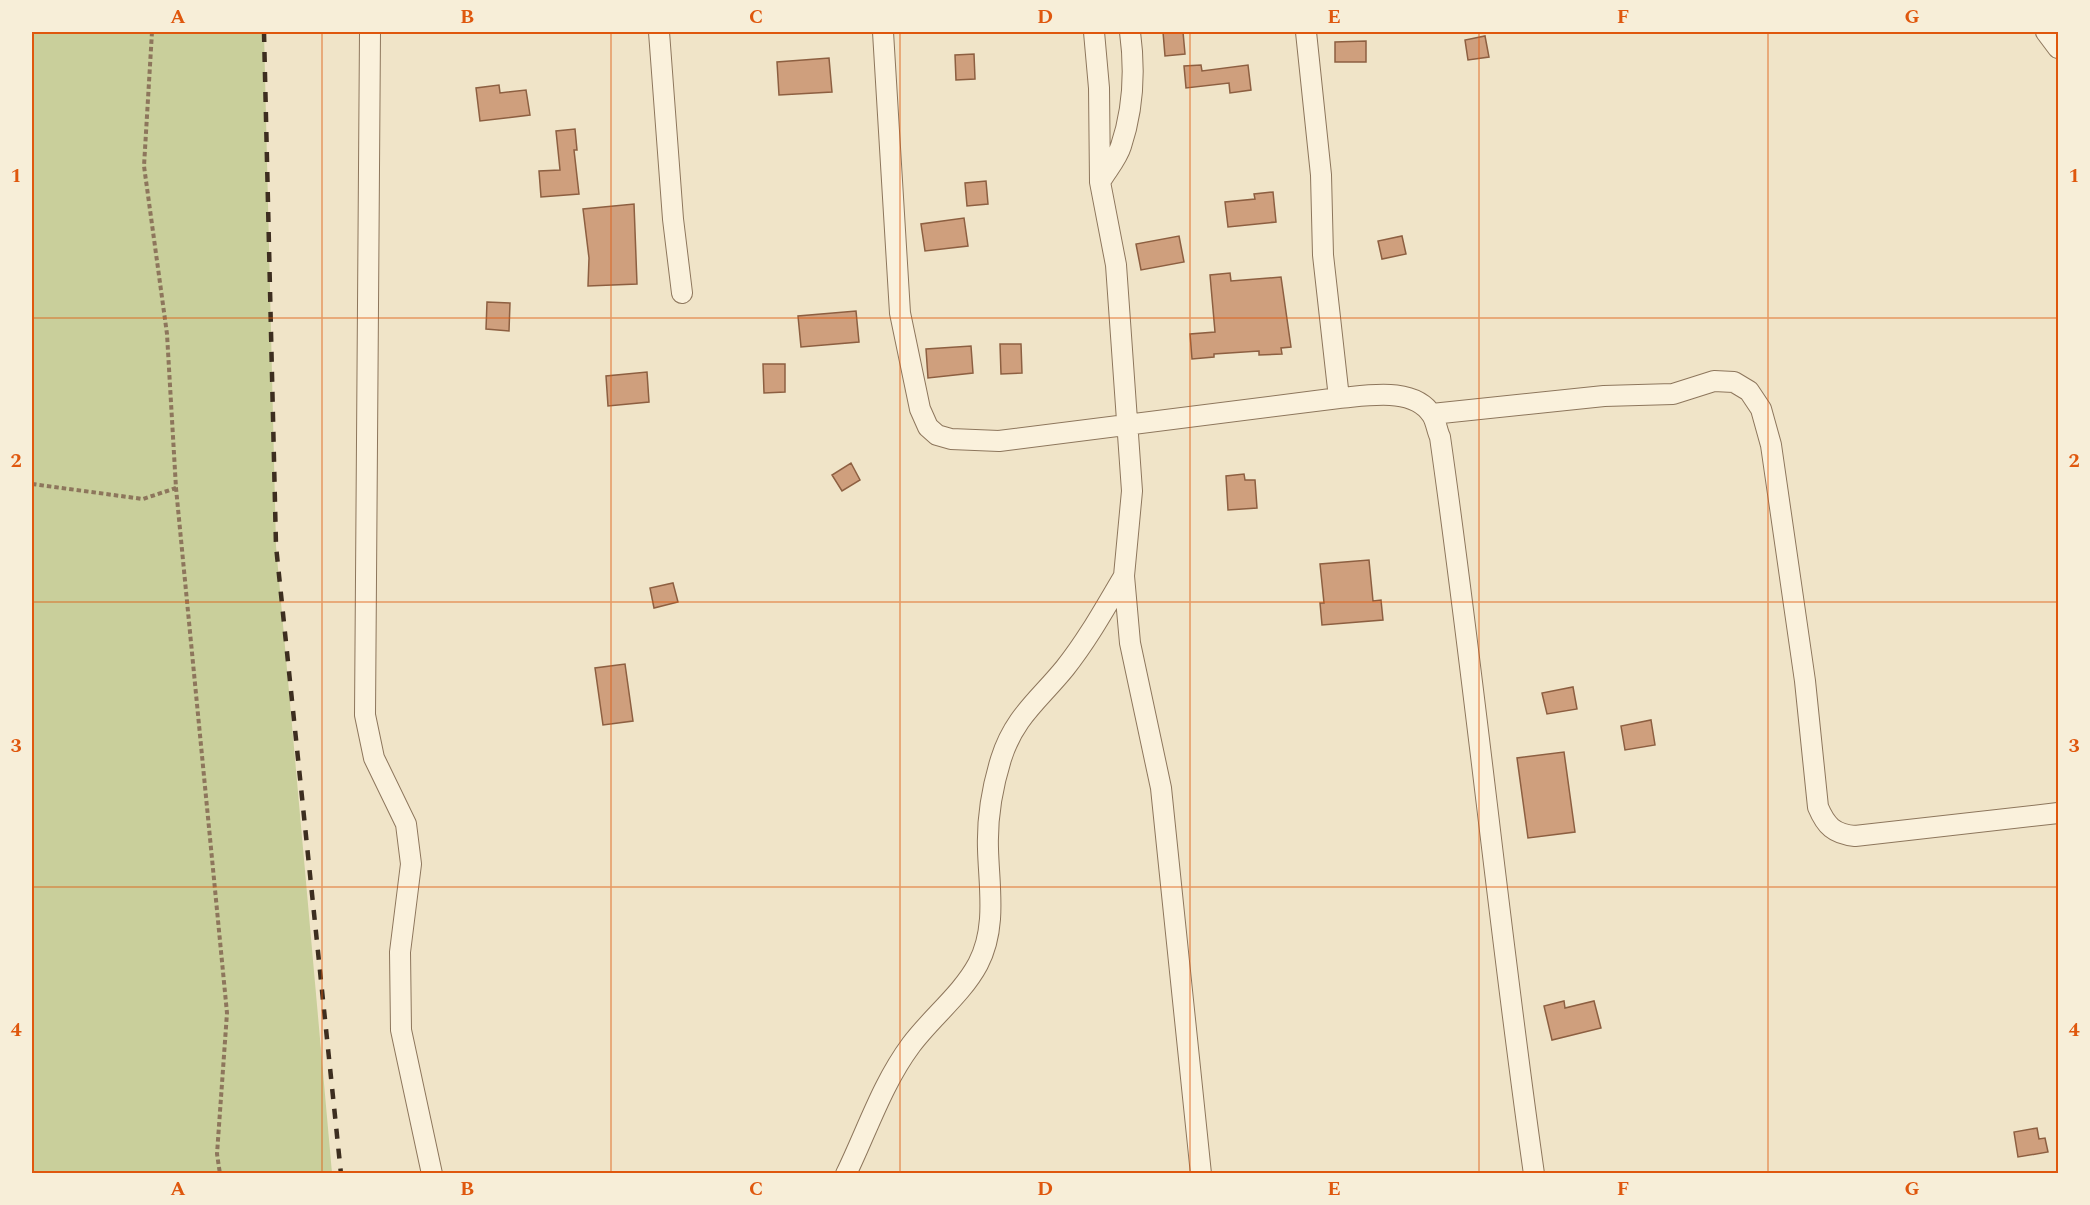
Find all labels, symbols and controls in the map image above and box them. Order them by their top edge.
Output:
text: A [170,2,186,32]
text: B [460,2,474,32]
text: C [749,2,763,32]
text: D [1037,2,1053,32]
text: E [1327,2,1341,32]
text: F [1617,2,1629,32]
text: G [1904,2,1920,32]
text: 1 [10,161,22,191]
text: 1 [2068,161,2080,191]
text: 2 [10,446,22,476]
text: 2 [2068,446,2080,476]
text: 3 [10,731,22,761]
text: 3 [2068,731,2080,761]
text: 4 [10,1015,22,1045]
text: 4 [2068,1015,2080,1045]
text: A [170,1174,186,1204]
text: B [460,1174,474,1204]
text: C [749,1174,763,1204]
text: D [1037,1174,1053,1204]
text: E [1327,1174,1341,1204]
text: F [1617,1174,1629,1204]
text: G [1904,1174,1920,1204]

